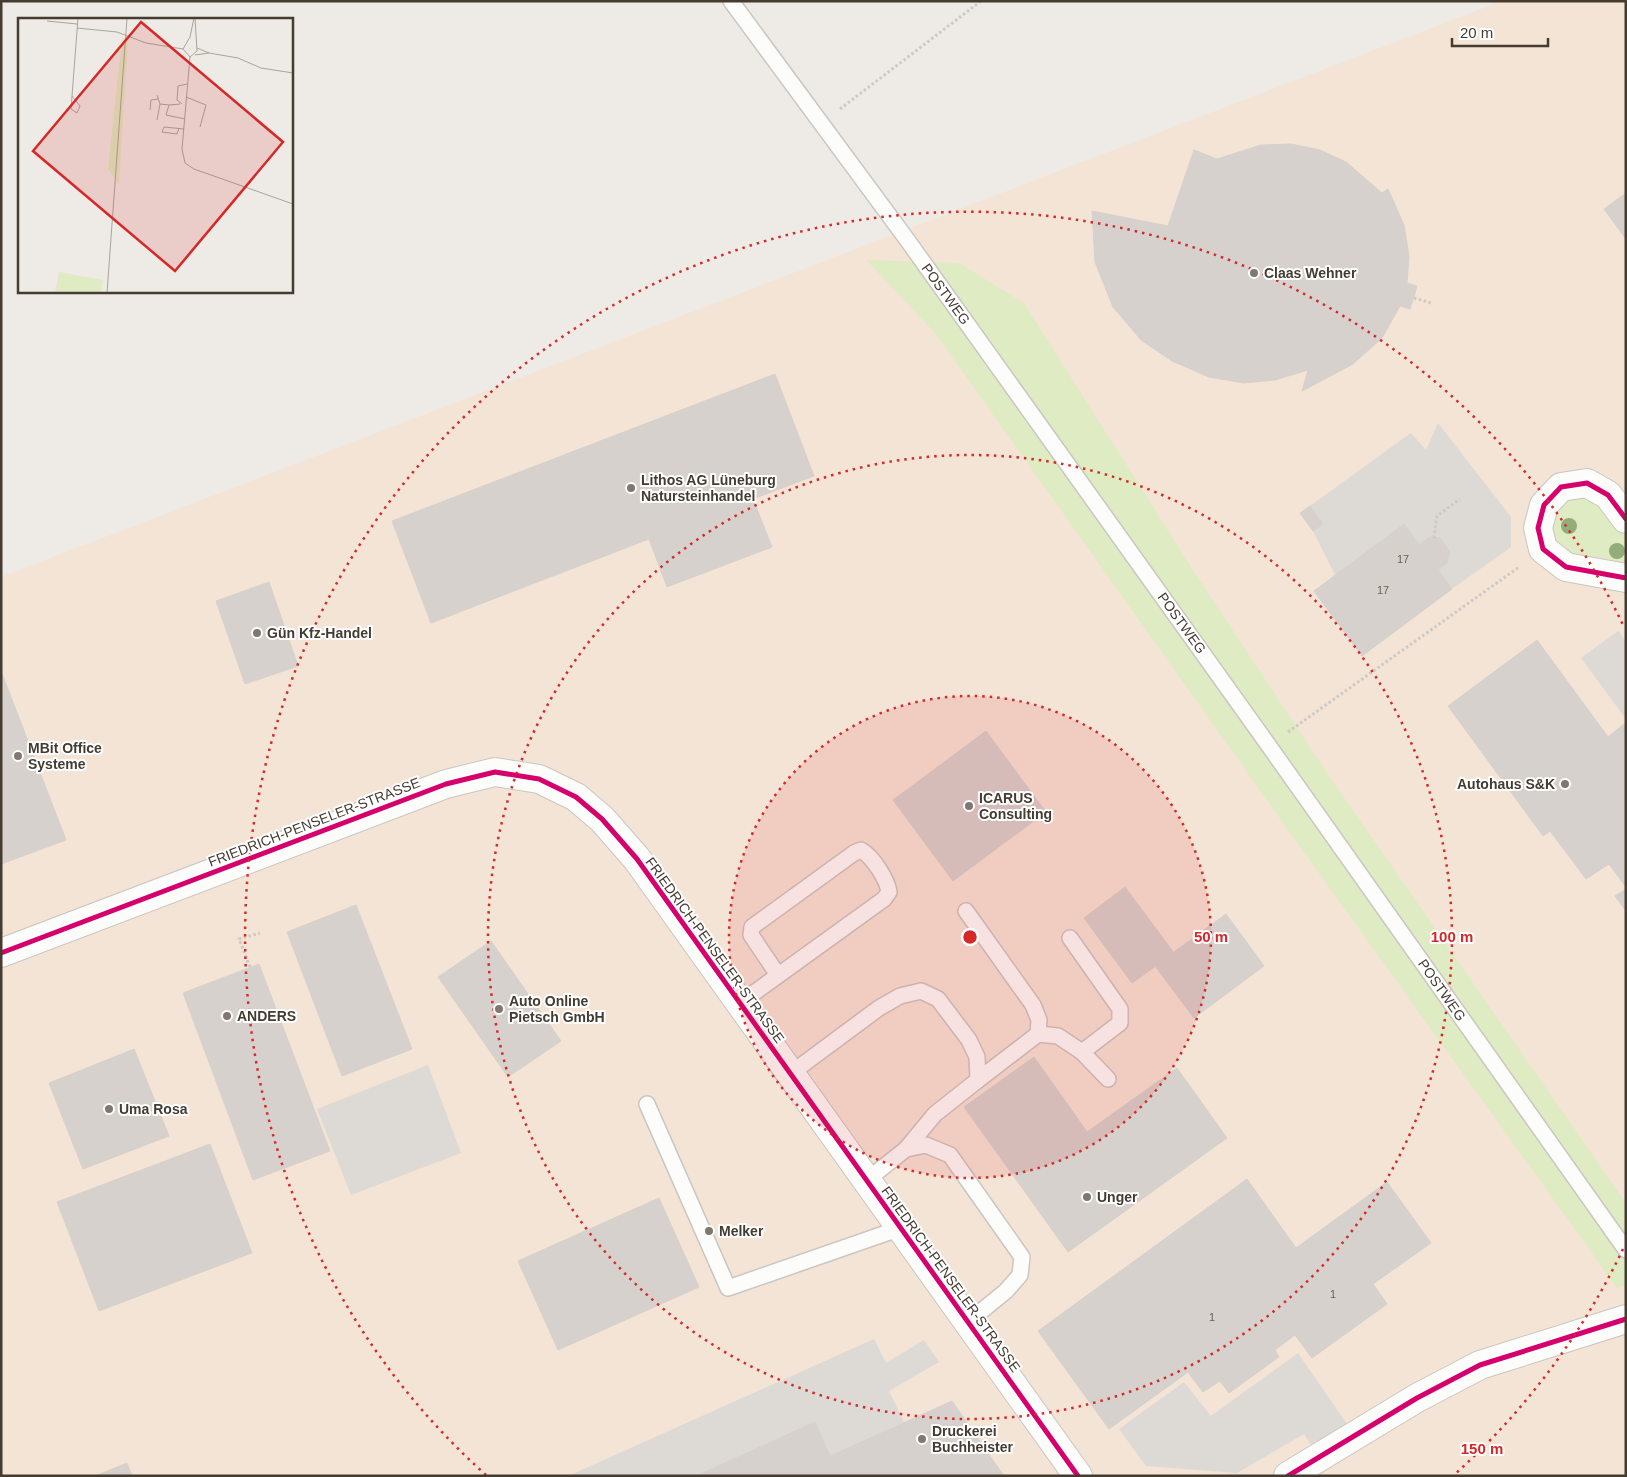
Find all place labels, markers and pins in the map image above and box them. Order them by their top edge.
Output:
place label: Claas Wehner [1264,265,1357,281]
marker: Claas Wehner [1248,267,1260,279]
place label: Lithos AG Lüneburg Natursteinhandel [641,472,776,504]
marker: Lithos AG Lüneburg Natursteinhandel [625,482,637,494]
place label: Gün Kfz-Handel [267,625,372,641]
marker: Gün Kfz-Handel [251,627,263,639]
place label: MBit Office Systeme [28,740,102,772]
marker: MBit Office Systeme [12,750,24,762]
place label: Autohaus S&K [1457,776,1555,792]
marker: Autohaus S&K [1559,778,1571,790]
place label: ICARUS Consulting [979,790,1052,822]
marker: ICARUS Consulting [963,800,975,812]
centre of rings [961,928,979,946]
place label: Auto Online Pietsch GmbH [509,993,605,1025]
marker: Auto Online Pietsch GmbH [493,1003,505,1015]
place label: ANDERS [237,1008,296,1024]
marker: ANDERS [221,1010,233,1022]
place label: Uma Rosa [119,1101,188,1117]
marker: Uma Rosa [103,1103,115,1115]
place label: Unger [1097,1189,1138,1205]
marker: Unger [1081,1191,1093,1203]
place label: Melker [719,1223,764,1239]
marker: Melker [703,1225,715,1237]
place label: Druckerei Buchheister [932,1423,1013,1455]
marker: Druckerei Buchheister [916,1433,928,1445]

